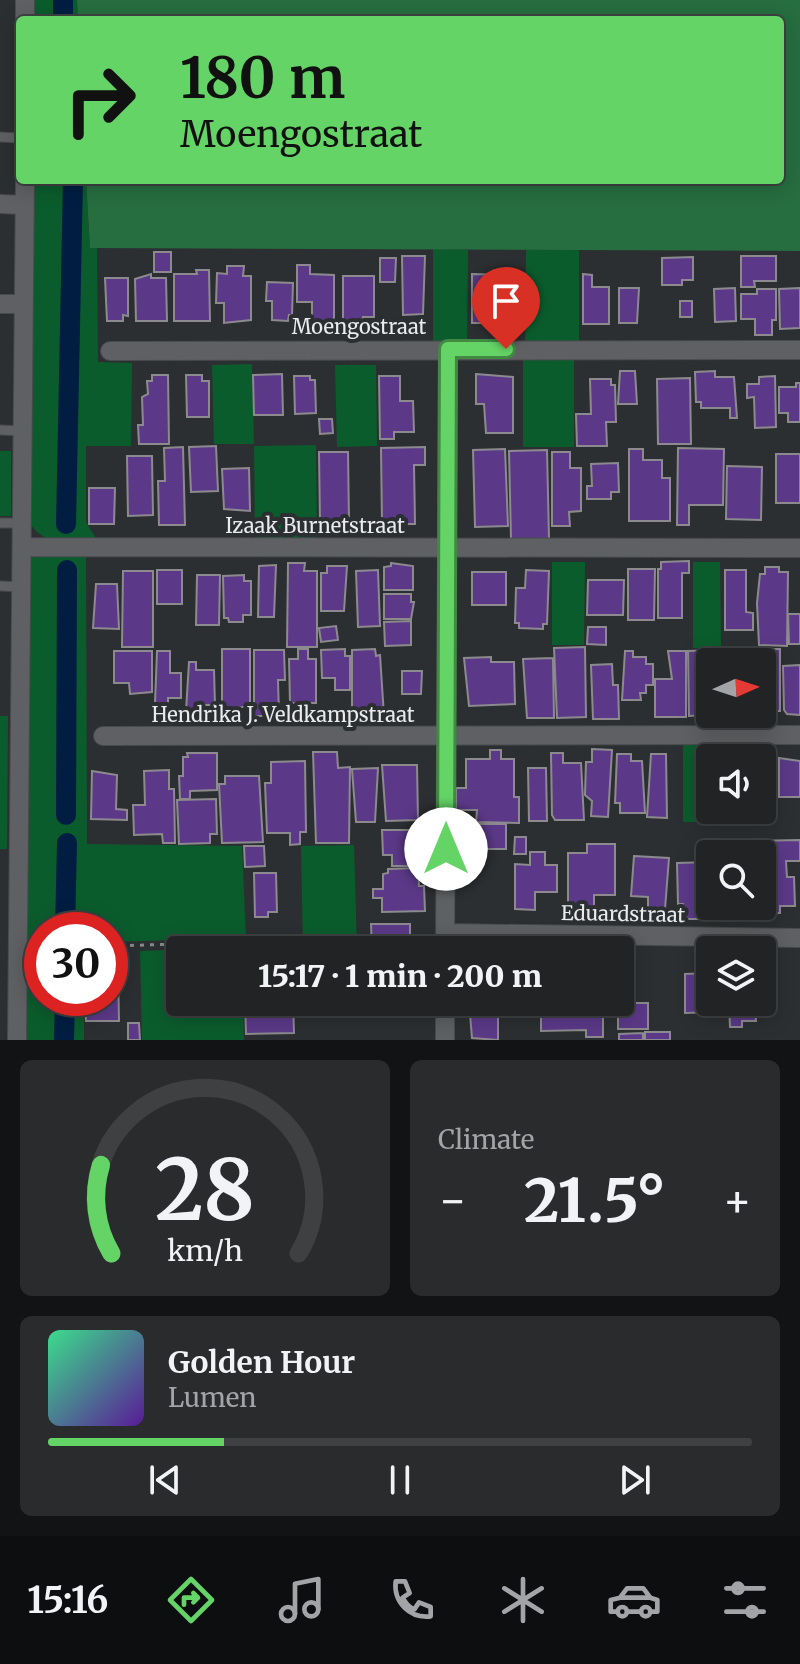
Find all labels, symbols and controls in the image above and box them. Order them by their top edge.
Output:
text: 180 m [180,43,345,113]
icon: right [48,48,152,152]
text: Moengostraat [180,112,422,157]
pin [472,267,540,349]
icon: arrive [484,279,528,323]
street label: Moengostraat [292,314,427,339]
street label: Izaak Burnetstraat [225,513,405,538]
north arrow [696,648,776,728]
map controls [696,648,776,1016]
street label: Hendrika J. Veldkampstraat [151,702,415,727]
button: sound [696,744,776,824]
position arrow [404,807,488,891]
button: search [696,840,776,920]
street label: Eduardstraat [561,900,686,927]
speed limit sign: 30 [24,912,128,1016]
button: layers [696,936,776,1016]
text: 15:17 · 1 min · 200 m [258,957,542,995]
text: Climate [438,1123,534,1156]
text: 28 [155,1138,255,1243]
text: 21.5° [524,1163,666,1238]
text: − [438,1173,467,1228]
text: + [723,1173,752,1228]
text: km/h [167,1233,243,1269]
text: Golden Hour [168,1343,355,1381]
text: Lumen [168,1381,257,1414]
icon: previous [143,1458,187,1502]
icon: pause [378,1458,422,1502]
icon: next [613,1458,657,1502]
icon: directions [163,1572,219,1628]
icon: music [274,1572,330,1628]
icon: phone [384,1572,440,1628]
icon: climate [495,1572,551,1628]
icon: car [606,1572,662,1628]
icon: filters [717,1572,773,1628]
text: 15:16 [27,1578,108,1623]

